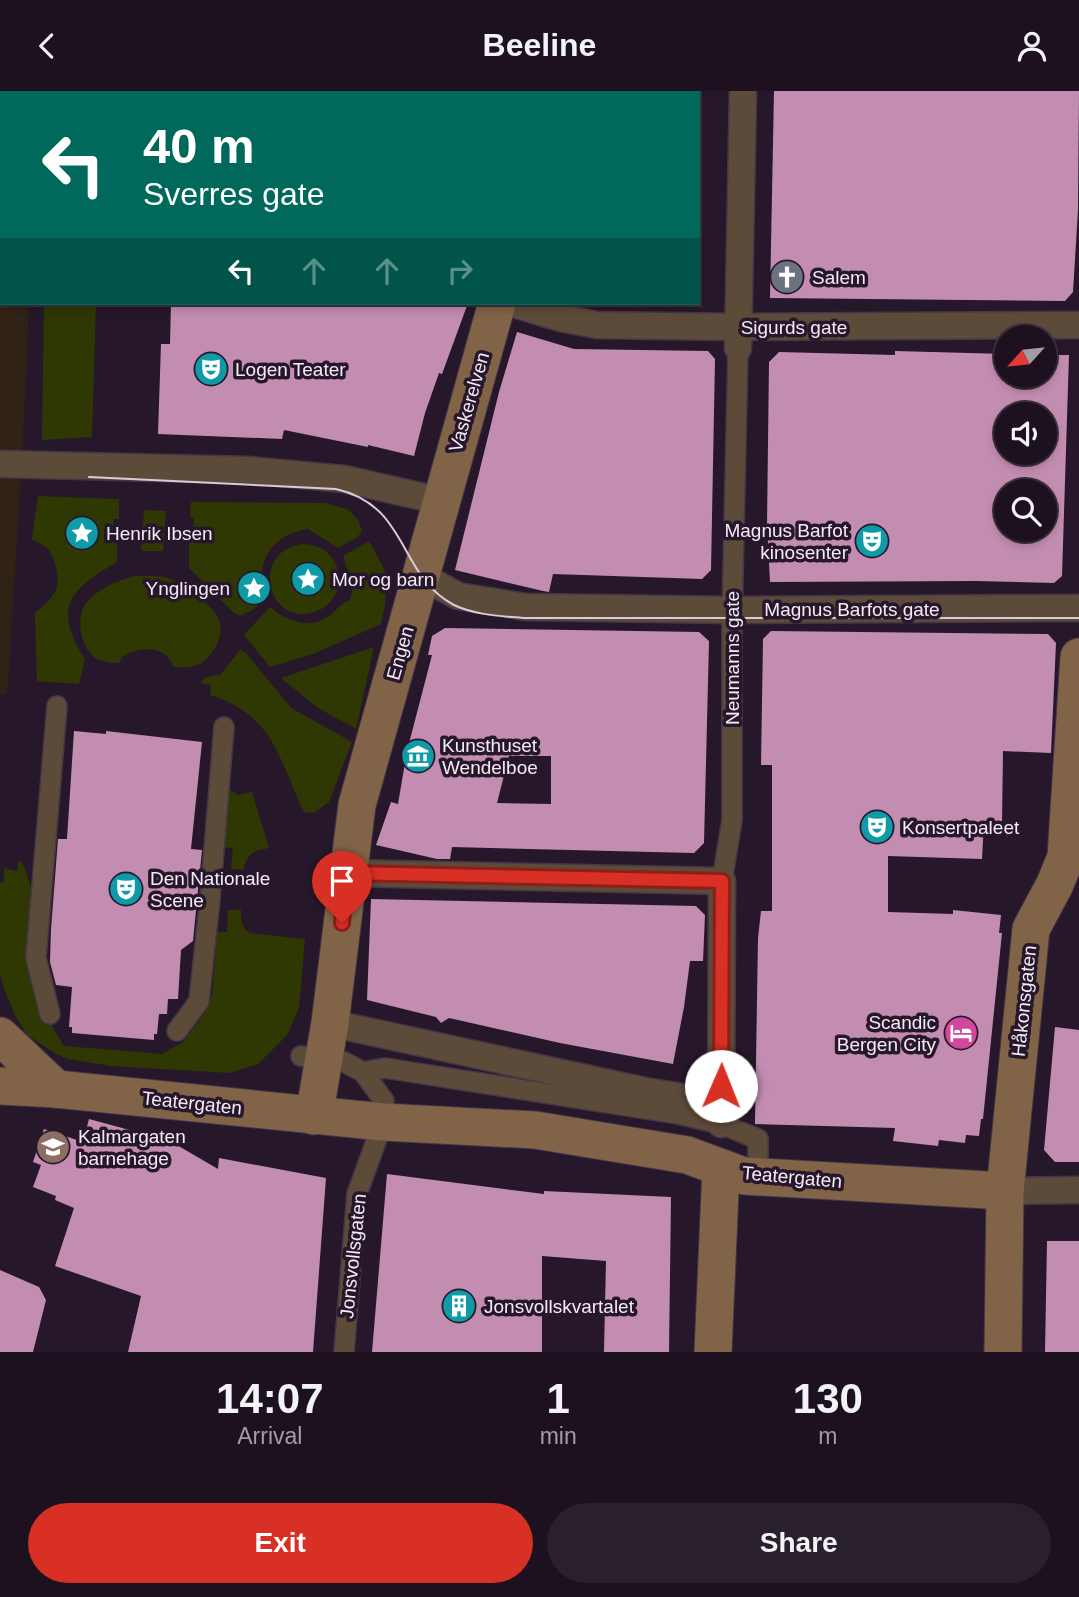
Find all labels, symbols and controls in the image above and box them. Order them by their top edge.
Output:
icon: back [28,27,66,65]
text: Beeline [483,27,596,63]
icon: person [1013,27,1051,65]
icon: left [28,119,119,210]
text: 40 m [143,119,255,173]
text: Sverres gate [143,176,324,212]
icon: left [222,252,260,290]
icon: ahead [295,252,333,290]
icon: ahead [368,252,406,290]
icon: right [441,252,479,290]
church icon: Salem [768,258,806,296]
place label: Salem [812,267,866,288]
street label: Sigurds gate [741,317,847,338]
north arrow [994,325,1057,389]
map controls [994,325,1057,542]
theatre icon: Logen Teater [192,350,230,388]
street label: Vaskerelven [445,350,493,454]
place label: Logen Teater [235,359,346,380]
button: sound [994,402,1057,465]
button: search [994,479,1057,542]
place icon: Henrik Ibsen [63,514,101,552]
place label: Magnus Barfot kinosenter [724,520,849,563]
theatre icon: Magnus Barfot kinosenter [853,522,891,560]
place label: Henrik Ibsen [106,523,213,544]
place icon: Mor og barn [289,560,327,598]
place icon: Ynglingen [235,569,273,607]
place label: Mor og barn [332,569,434,590]
place label: Ynglingen [145,578,230,599]
street label: Neumanns gate [722,591,743,725]
street label: Magnus Barfots gate [764,599,940,620]
street label: Engen [382,624,418,682]
place label: Kunsthuset Wendelboe [442,735,538,778]
museum icon: Kunsthuset Wendelboe [399,737,437,775]
theatre icon: Konsertpaleet [858,808,896,846]
place label: Konsertpaleet [902,817,1020,838]
pin [312,851,372,923]
icon: arrive [323,862,361,900]
place label: Den Nationale Scene [150,868,270,911]
theatre icon: Den Nationale Scene [107,870,145,908]
street label: Håkonsgaten [1008,944,1040,1058]
place label: Scandic Bergen City [837,1012,936,1055]
hotel icon: Scandic Bergen City [942,1014,980,1052]
position arrow [684,1049,758,1123]
street label: Teatergaten [141,1087,243,1119]
place label: Kalmargaten barnehage [78,1126,186,1169]
school or university icon: Kalmargaten barnehage [34,1128,72,1166]
street label: Teatergaten [741,1162,843,1192]
street label: Jonsvollsgaten [336,1192,370,1320]
building icon: Jonsvollskvartalet [440,1287,478,1325]
place label: Jonsvollskvartalet [484,1296,635,1317]
text: 14:07 [216,1375,324,1422]
text: 1 [546,1375,570,1422]
text: 130 [793,1375,863,1422]
text: Arrival [237,1423,302,1449]
text: min [540,1423,577,1449]
text: m [818,1423,837,1449]
button: Exit [28,1503,533,1583]
button: Share [547,1503,1051,1583]

